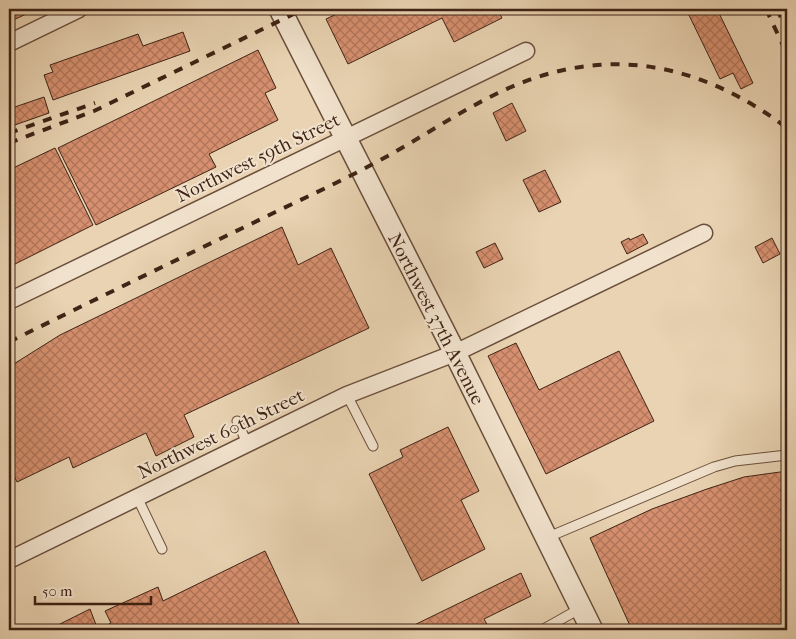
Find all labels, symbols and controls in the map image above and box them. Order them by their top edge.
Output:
street label: Northwest 59th Street [172,109,344,207]
street label: Northwest 37th Avenue [383,230,489,408]
street label: Northwest 60th Street [134,384,308,484]
scale bar [35,574,151,606]
text: 50 m [42,582,73,600]

